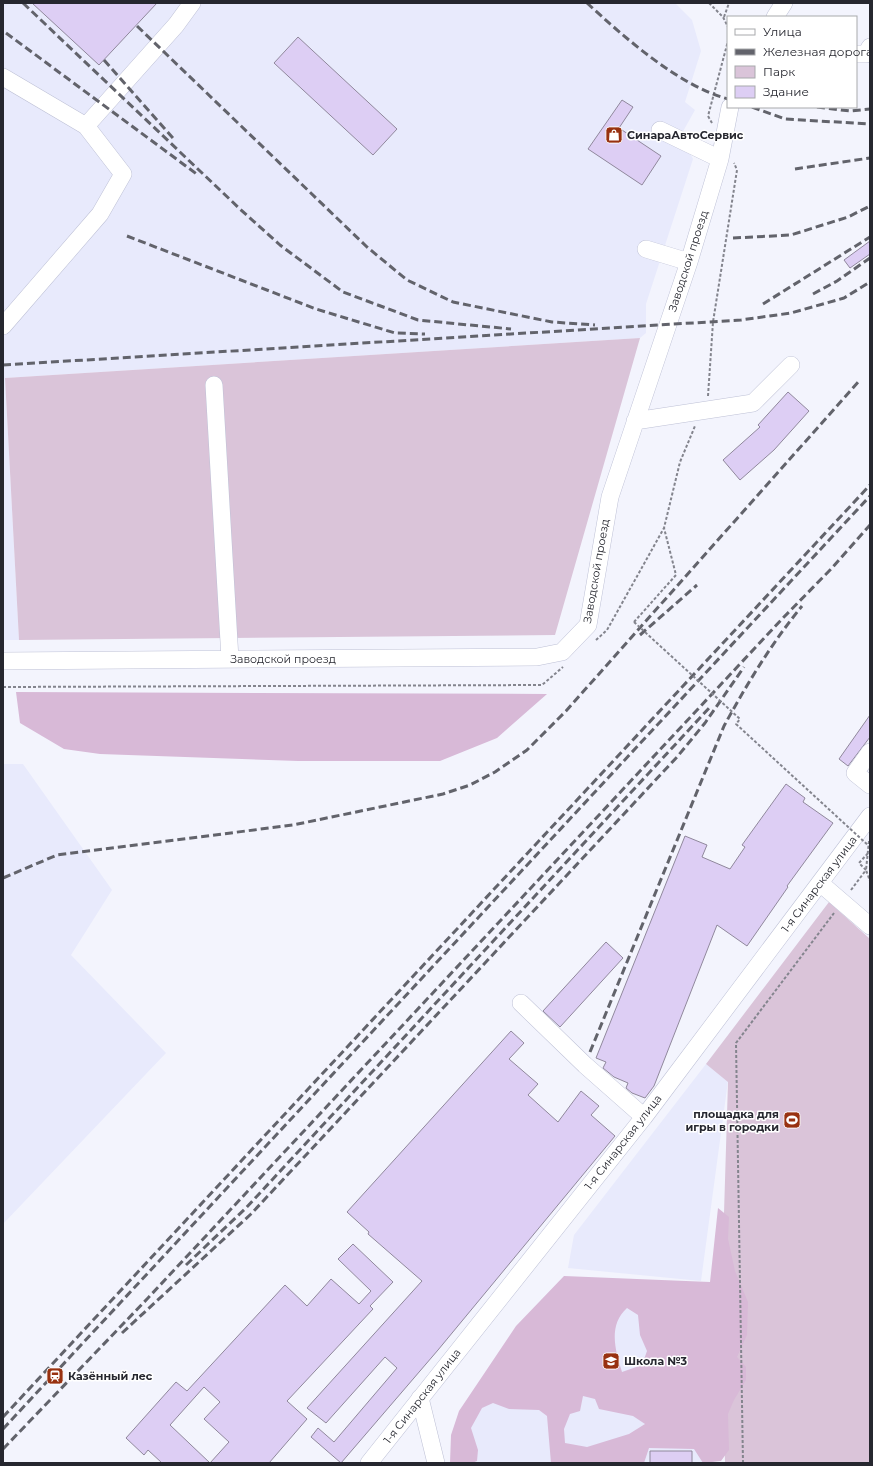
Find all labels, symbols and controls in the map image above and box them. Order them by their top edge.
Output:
legend [727,16,857,108]
text: Улица [763,24,802,39]
text: Железная дорога [763,44,873,59]
text: Парк [763,64,795,79]
text: Здание [763,84,809,99]
shop icon: СинараАвтоСервис [604,125,624,145]
place label: СинараАвтоСервис [627,128,744,142]
street label: Заводской проезд [665,209,711,313]
street label: Заводской проезд [580,518,612,624]
street label: Заводской проезд [230,652,336,666]
street label: 1-я Синарская улица [778,833,860,935]
street label: 1-я Синарская улица [581,1092,665,1192]
place label: площадка для игры в городки [685,1107,779,1134]
sports icon: площадка для игры в городки [782,1110,802,1130]
street label: 1-я Синарская улица [380,1346,464,1446]
school or university icon: Школа №3 [601,1351,621,1371]
place label: Школа №3 [624,1354,688,1368]
station icon: Казённый лес [45,1366,65,1386]
place label: Казённый лес [68,1369,153,1383]

